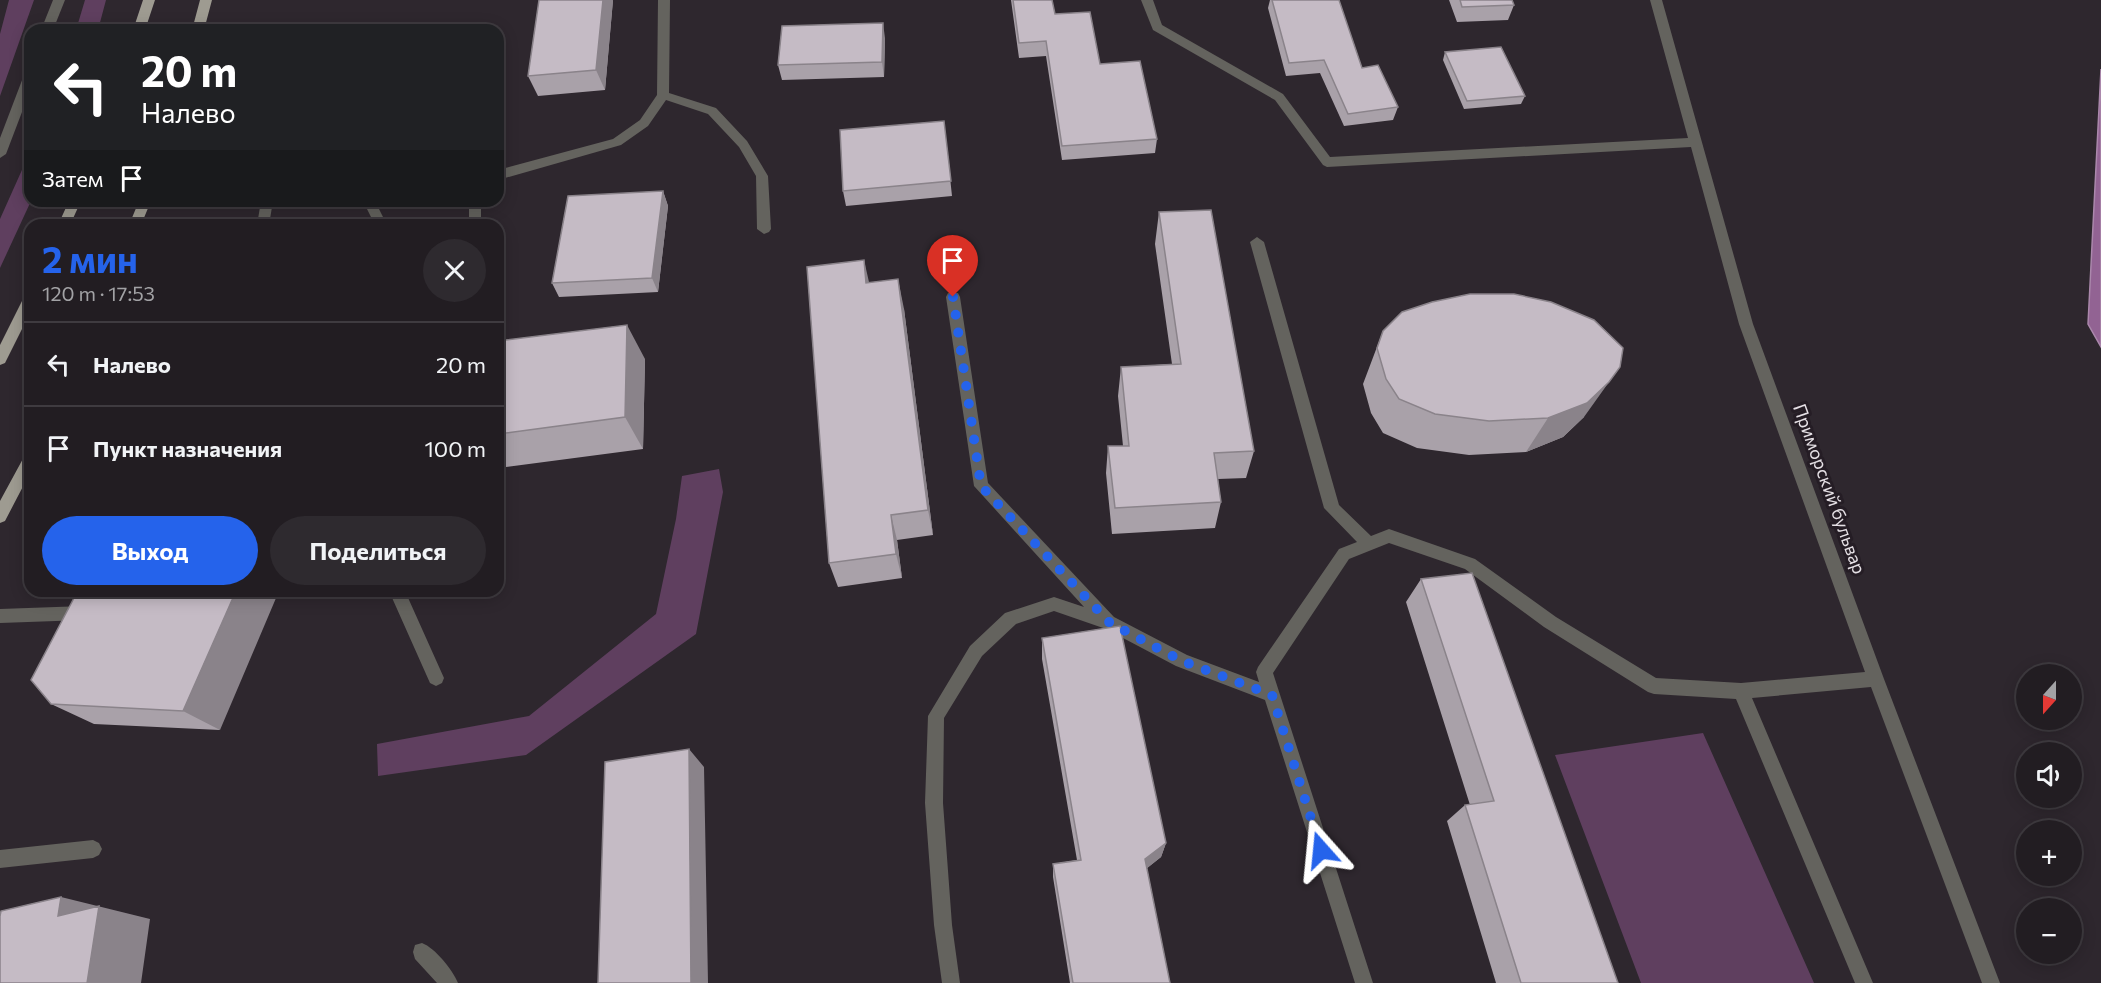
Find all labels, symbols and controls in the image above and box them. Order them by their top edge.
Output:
text: 20 m [141,44,237,96]
icon: left [42,48,120,126]
text: Налево [141,96,236,129]
icon: arrive [115,162,148,195]
text: Затем [42,165,103,192]
pin [927,235,978,297]
text: 2 мин [42,236,138,280]
button: close [423,239,486,302]
icon: arrive [936,244,969,277]
text: 120 m · 17:53 [42,281,155,305]
icon: left [42,348,75,381]
text: Налево [93,351,171,378]
text: 20 m [436,351,486,378]
street label: Приморский бульвар [1789,401,1871,577]
icon: arrive [42,432,75,465]
text: Пункт назначения [93,435,282,462]
text: 100 m [424,435,486,462]
button: Выход [42,516,258,585]
button: Поделиться [270,516,486,585]
north arrow [2016,664,2082,730]
map controls [2016,664,2082,964]
button: sound [2016,742,2082,808]
position arrow [1289,818,1353,882]
button: + [2016,820,2082,886]
button: − [2016,898,2082,964]

